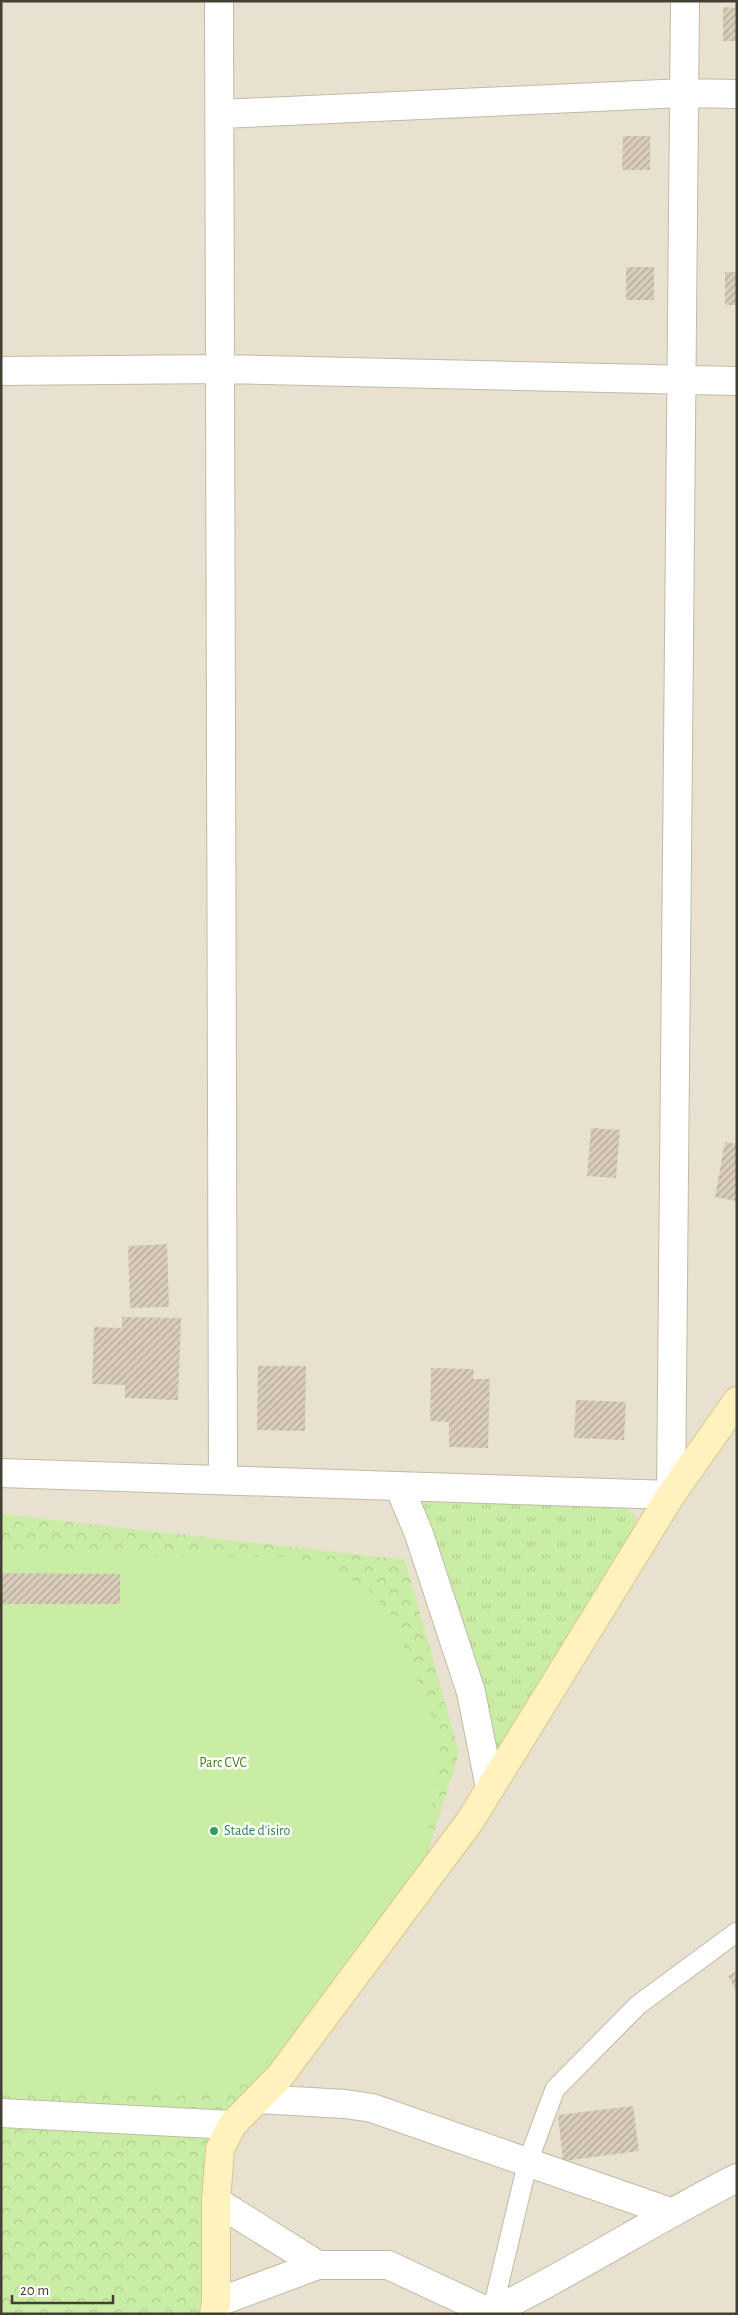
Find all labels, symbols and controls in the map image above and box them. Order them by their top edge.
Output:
park label: Parc CVC [199,1756,247,1770]
place label: Stade d'isiro [224,1824,291,1838]
marker: Stade d'isiro [208,1825,220,1837]
scale bar [12,2272,114,2304]
text: 20 m [20,2283,49,2298]

